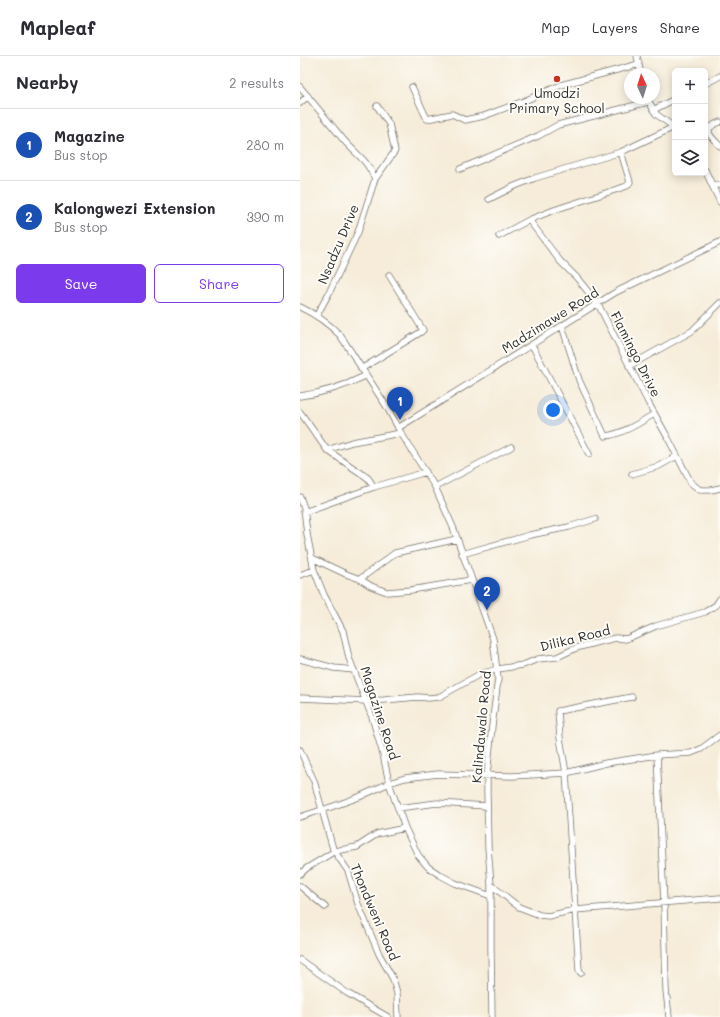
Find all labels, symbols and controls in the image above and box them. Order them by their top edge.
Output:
text: Mapleaf [20,15,95,40]
text: Map [541,18,570,37]
text: Layers [592,18,638,37]
text: Share [660,18,700,37]
north arrow [624,68,660,104]
map controls [672,68,708,176]
button: + [672,68,708,104]
text: Nearby [16,71,78,93]
text: 2 results [229,74,284,91]
marker: Umodzi Primary School [552,74,562,84]
place label: Umodzi Primary School [509,84,605,116]
button: − [672,104,708,140]
text: Magazine [54,126,125,146]
text: 1 [26,136,32,153]
text: 280 m [246,136,284,153]
button: layers [672,140,708,176]
text: Bus stop [54,146,107,163]
text: Kalongwezi Extension [54,198,215,218]
street label: Nsadzu Drive [313,201,362,286]
text: 2 [25,208,33,225]
text: 390 m [246,208,284,225]
text: Bus stop [54,218,107,235]
button: Save [16,264,146,303]
button: Share [154,264,284,303]
street label: Madzimawe Road [498,283,601,356]
street label: Flamingo Drive [608,308,665,399]
pin: 1 [387,387,413,420]
your location [543,400,563,420]
pin: 2 [474,577,500,610]
street label: Dilika Road [538,621,612,654]
street label: Magazine Road [357,664,404,762]
street label: Kalindawalo Road [467,670,494,784]
street label: Thondweni Road [347,861,404,963]

